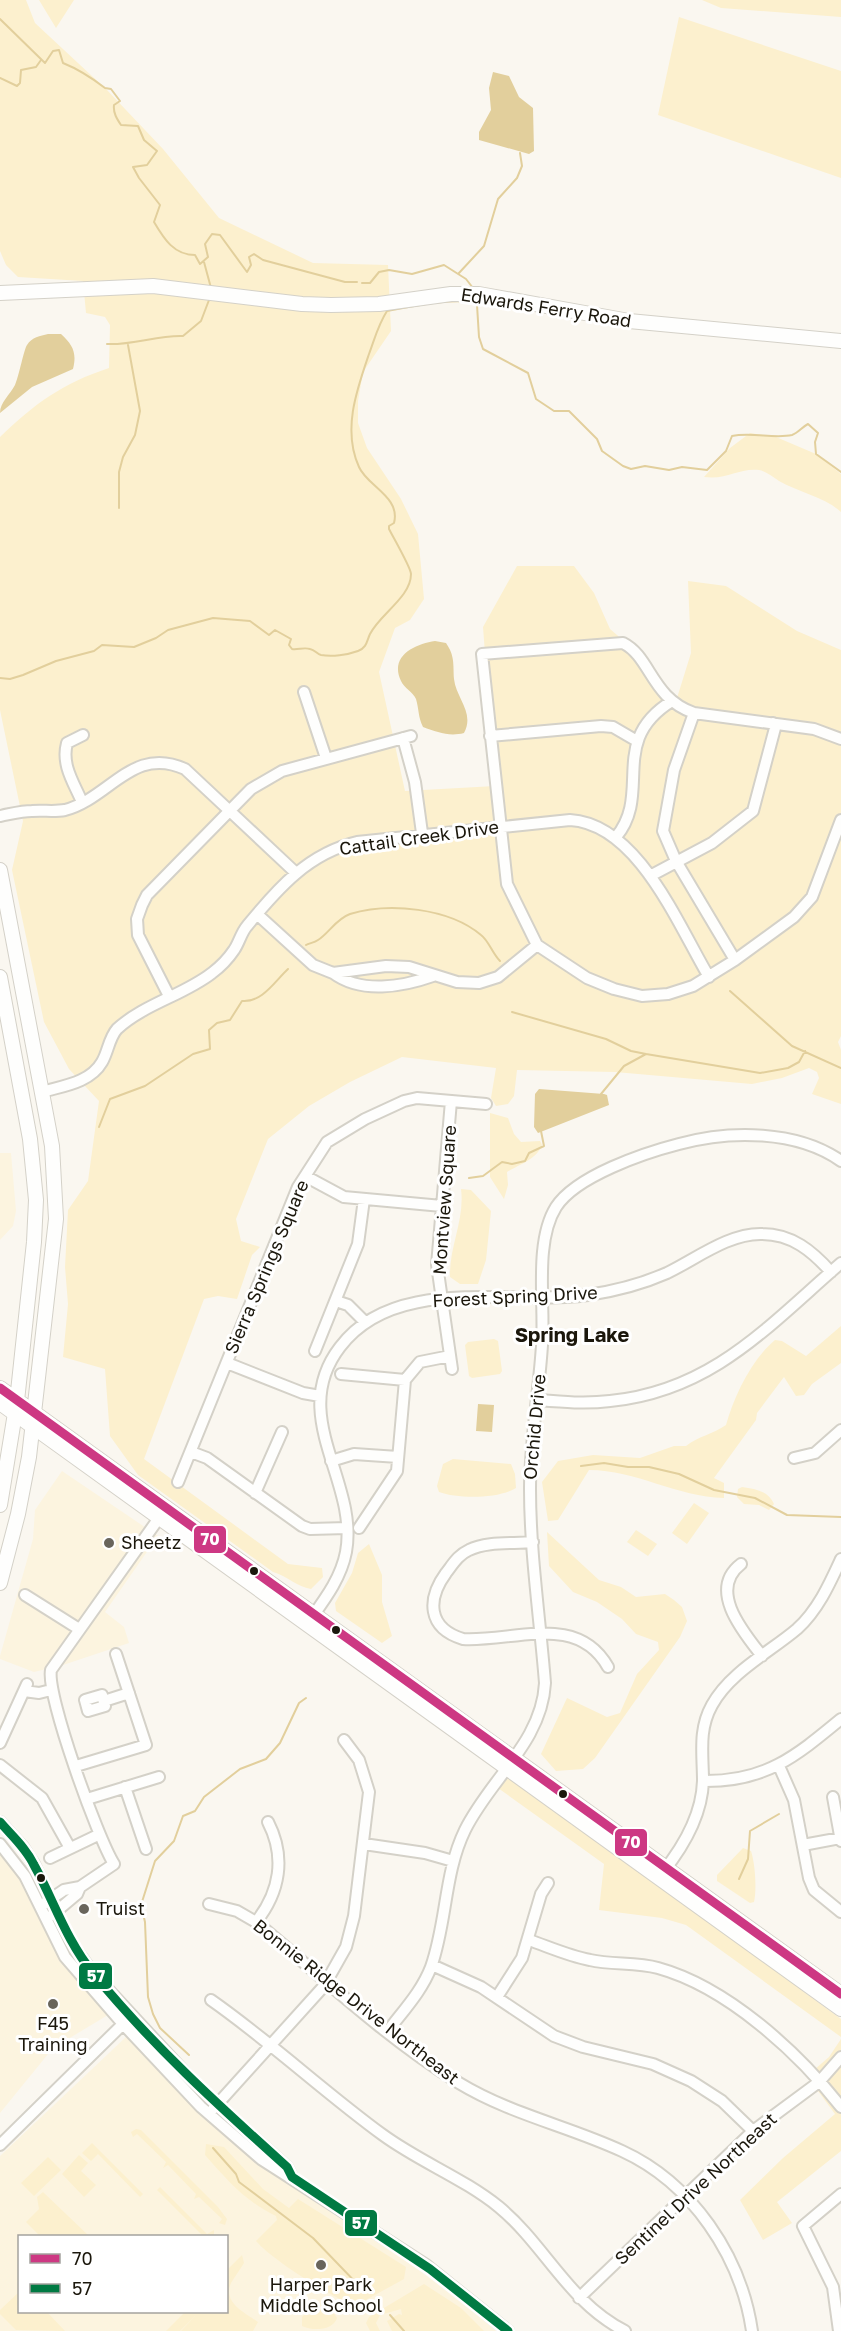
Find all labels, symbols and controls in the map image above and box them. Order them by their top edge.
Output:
street label: Edwards Ferry Road [459,283,633,331]
street label: Cattail Creek Drive [338,815,500,859]
street label: Montview Square [428,1124,460,1275]
street label: Sierra Springs Square [219,1176,313,1357]
street label: Forest Spring Drive [432,1281,598,1311]
district label: Spring Lake [515,1322,629,1346]
street label: Orchid Drive [518,1373,550,1481]
line badge: 70 [193,1525,227,1554]
text: 70 [200,1529,220,1549]
place label: Sheetz [121,1531,181,1553]
marker: Sheetz [102,1536,116,1550]
unlabelled marker [248,1565,260,1577]
unlabelled marker [330,1624,342,1636]
unlabelled marker [557,1788,569,1800]
line badge: 70 [614,1828,648,1857]
text: 70 [621,1832,641,1852]
unlabelled marker [35,1872,47,1884]
place label: Truist [96,1897,145,1919]
marker: Truist [77,1902,91,1916]
street label: Bonnie Ridge Drive Northeast [249,1914,464,2089]
line badge: 57 [78,1962,113,1990]
text: 57 [87,1966,106,1986]
marker: F45 Training [46,1997,60,2011]
place label: F45 Training [18,2012,88,2055]
street label: Sentinel Drive Northeast [610,2108,781,2269]
line badge: 57 [344,2209,378,2237]
text: 57 [352,2213,371,2233]
legend [18,2235,228,2313]
text: 70 [72,2247,93,2269]
marker: Harper Park Middle School [314,2258,328,2272]
place label: Harper Park Middle School [260,2273,383,2316]
text: 57 [72,2277,92,2299]

